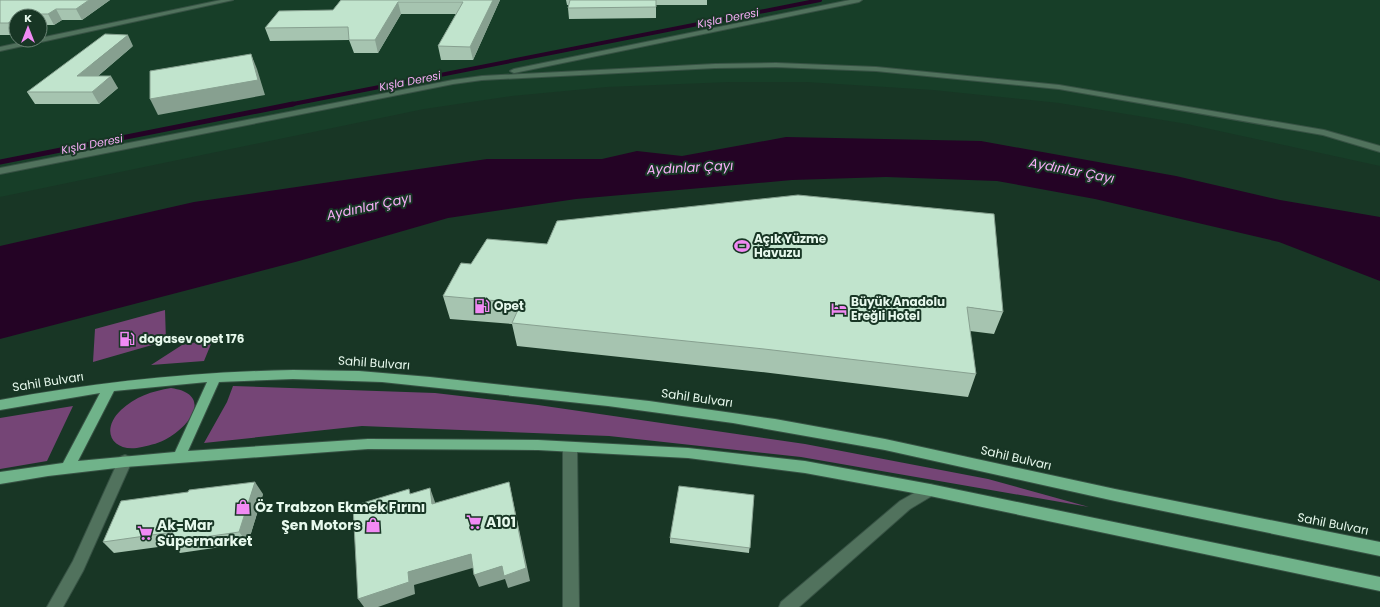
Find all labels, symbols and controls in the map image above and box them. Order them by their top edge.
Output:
water label: Kışla Deresi [696,4,760,32]
north arrow [8,8,48,48]
text: K [24,10,32,26]
water label: Kışla Deresi [378,67,442,95]
water label: Kışla Deresi [60,130,124,158]
water label: Aydınlar Çayı [1027,153,1116,188]
water label: Aydınlar Çayı [645,156,734,179]
water label: Aydınlar Çayı [324,188,413,225]
place label: Açık Yüzme Havuzu [754,230,827,261]
sports icon: Açık Yüzme Havuzu [733,237,751,255]
place label: Büyük Anadolu Ereğli Hotel [851,293,945,324]
fuel station icon: Opet [473,297,491,315]
place label: Opet [494,297,524,314]
hotel icon: Büyük Anadolu Ereğli Hotel [830,300,848,318]
fuel station icon: dogasev opet 176 [118,330,136,348]
place label: dogasev opet 176 [139,330,245,347]
street label: Sahil Bulvarı [337,352,411,374]
street label: Sahil Bulvarı [11,367,85,396]
street label: Sahil Bulvarı [660,384,734,411]
street label: Sahil Bulvarı [979,441,1053,474]
place label: Öz Trabzon Ekmek Fırını [255,497,425,517]
shop icon: Öz Trabzon Ekmek Fırını [234,498,252,516]
street label: Sahil Bulvarı [1296,508,1370,539]
place label: A101 [486,512,516,532]
supermarket icon: A101 [465,513,483,531]
place label: Ak-Mar Süpermarket [157,515,253,551]
place label: Şen Motors [281,515,361,535]
shop icon: Şen Motors [364,516,382,534]
supermarket icon: Ak-Mar Süpermarket [136,524,154,542]

